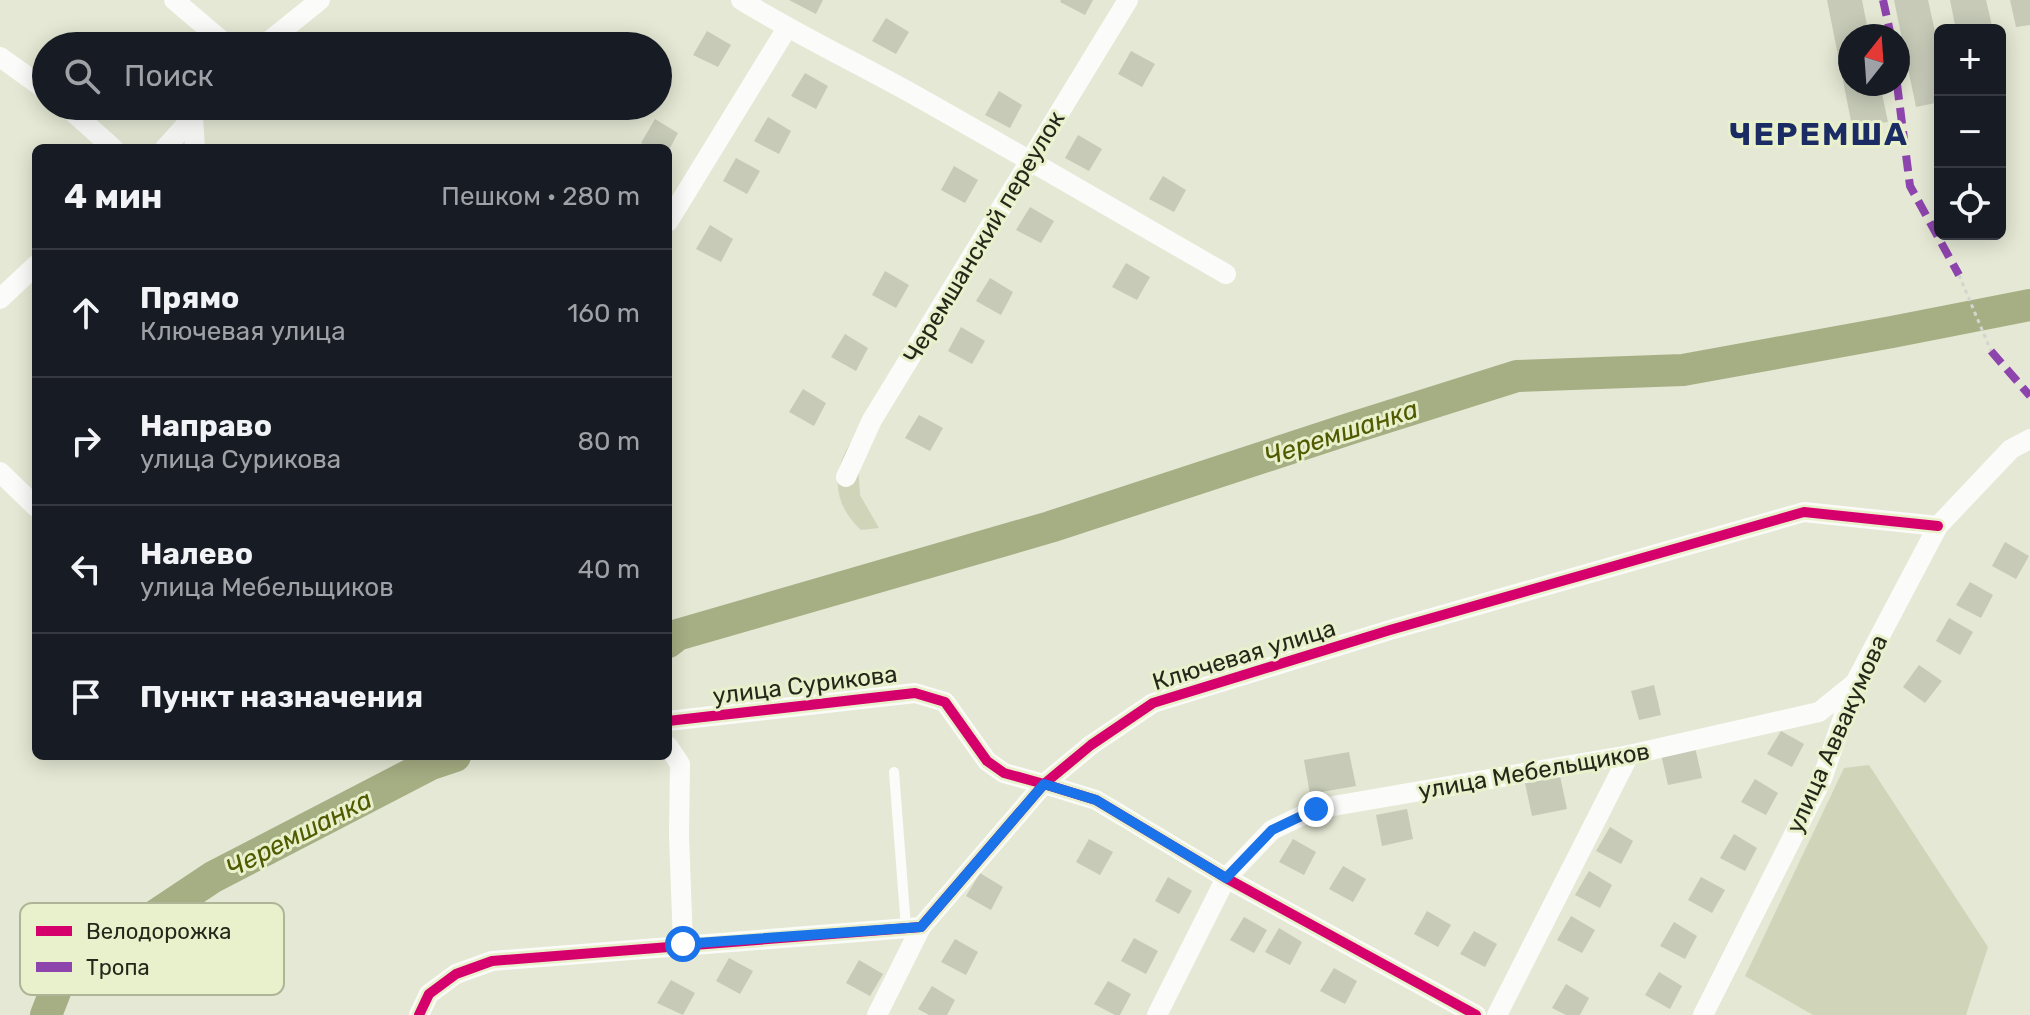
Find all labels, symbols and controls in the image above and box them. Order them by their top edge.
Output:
north arrow [1838,24,1910,96]
map controls [1934,24,2006,240]
button: + [1934,24,2006,96]
search box [32,32,672,120]
icon: search [60,54,104,98]
text: Поиск [124,58,214,94]
button: − [1934,96,2006,168]
street label: Черемшанский переулок [898,106,1071,368]
district label: ЧЕРЕМША [1729,115,1909,153]
button: locate [1934,168,2006,240]
text: 4 мин [64,176,162,217]
text: Пешком · 280 m [441,181,640,212]
text: Прямо [140,280,239,316]
icon: ahead [64,291,108,335]
text: 160 m [567,298,640,329]
text: Ключевая улица [140,316,346,347]
water label: Черемшанка [1260,394,1422,472]
text: Направо [140,408,272,444]
icon: right [64,419,108,463]
text: 80 m [577,426,640,457]
text: улица Сурикова [140,444,341,475]
text: Налево [140,536,253,572]
icon: left [64,547,108,591]
text: 40 m [578,554,640,585]
text: улица Мебельщиков [140,572,394,603]
street label: Ключевая улица [1149,614,1339,696]
street label: улица Аввакумова [1781,631,1893,837]
street label: улица Сурикова [711,660,899,710]
icon: arrive [64,675,108,719]
text: Пункт назначения [140,679,423,715]
street label: улица Мебельщиков [1416,737,1652,805]
water label: Черемшанка [221,784,377,884]
route end [1298,791,1334,827]
legend [20,903,284,995]
text: Велодорожка [86,918,231,945]
route start [665,926,701,962]
text: Тропа [86,954,150,981]

